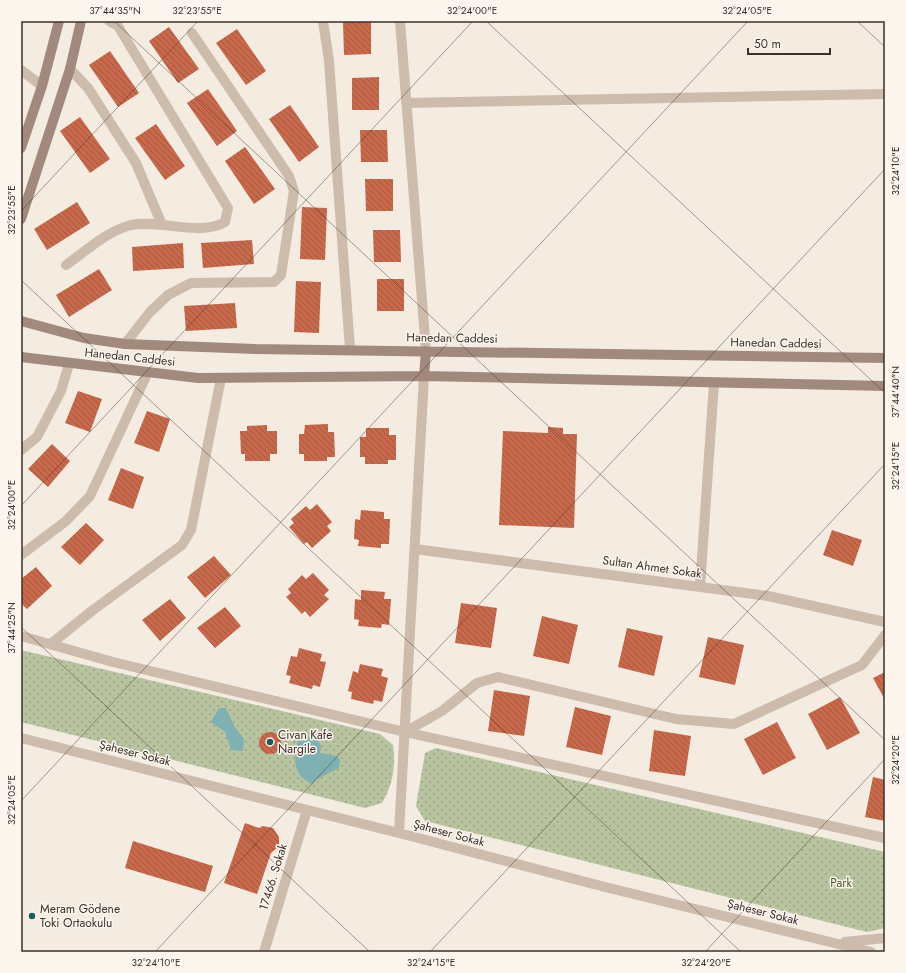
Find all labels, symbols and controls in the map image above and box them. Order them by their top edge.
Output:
text: 37°44'35"N [89,3,141,18]
text: 32°23'55"E [172,3,222,18]
text: 32°24'00"E [447,3,497,18]
text: 32°24'05"E [722,3,772,18]
scale bar [748,30,830,56]
text: 50 m [754,35,781,53]
text: 32°24'10"E [888,147,903,195]
text: 32°23'55"E [4,185,19,235]
street label: Hanedan Caddesi [406,328,498,348]
street label: Hanedan Caddesi [730,333,822,353]
street label: Hanedan Caddesi [84,343,176,371]
text: 37°44'40"N [888,366,903,418]
text: 32°24'15"E [888,442,903,490]
text: 32°24'00"E [4,480,19,530]
street label: Sultan Ahmet Sokak [601,551,703,583]
text: 37°44'25"N [4,602,19,654]
place label: Civan Kafe Nargile [278,726,332,758]
street label: Şaheser Sokak [97,735,173,771]
text: 32°24'20"E [888,735,903,785]
marker: Civan Kafe Nargile [265,737,275,747]
text: 32°24'05"E [4,775,19,825]
street label: Şaheser Sokak [411,815,487,851]
street label: 17466. Sokak [254,841,292,913]
park label: Park [830,874,852,892]
street label: Şaheser Sokak [725,894,801,930]
place label: Meram Gödene Toki Ortaokulu [40,900,120,932]
marker: Meram Gödene Toki Ortaokulu [27,911,37,921]
text: 32°24'10"E [132,955,180,970]
text: 32°24'15"E [407,955,455,970]
text: 32°24'20"E [681,955,731,970]

